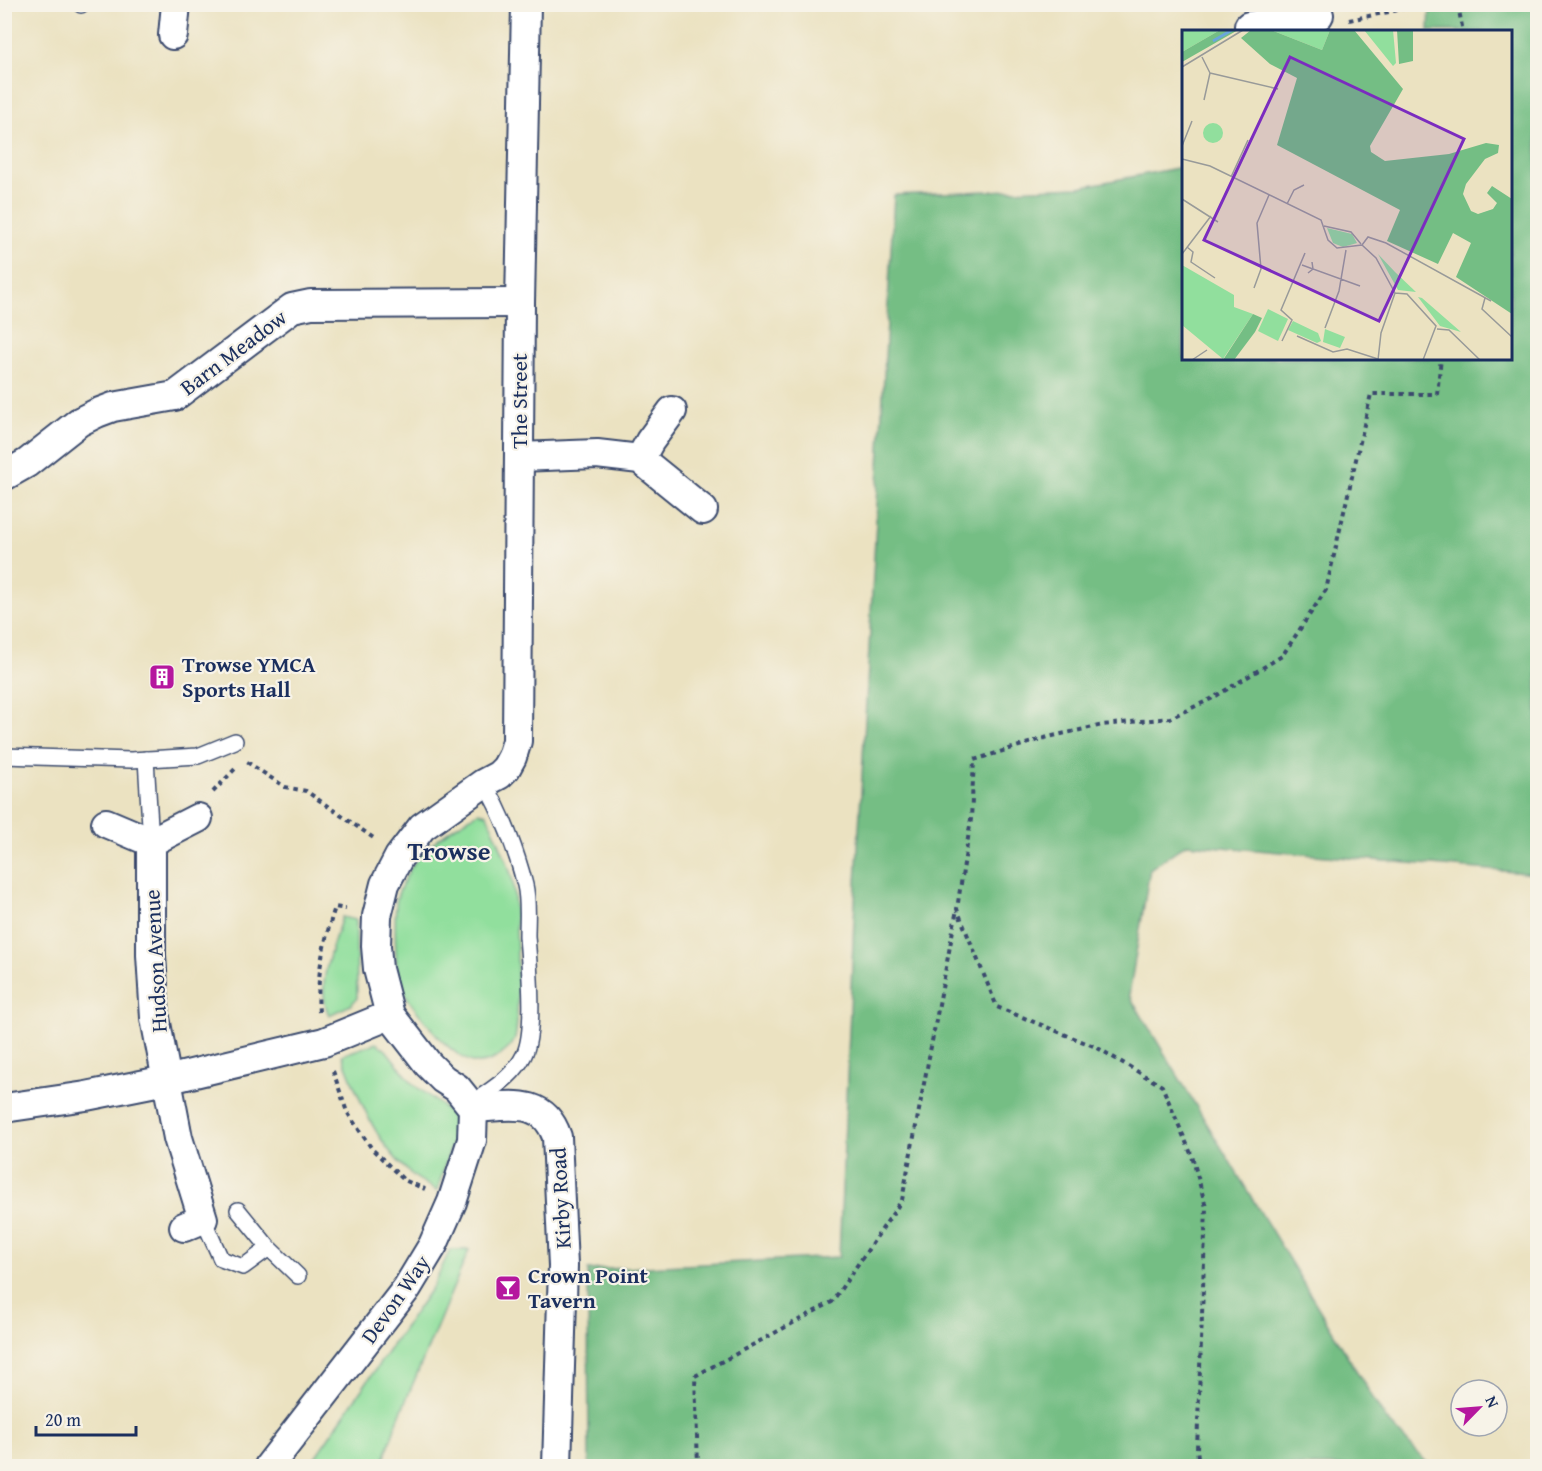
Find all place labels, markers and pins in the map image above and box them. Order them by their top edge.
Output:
place label: Trowse YMCA Sports Hall [182,648,315,705]
building icon: Trowse YMCA Sports Hall [147,662,177,692]
place label: Crown Point Tavern [528,1259,649,1316]
bar icon: Crown Point Tavern [493,1273,523,1303]

